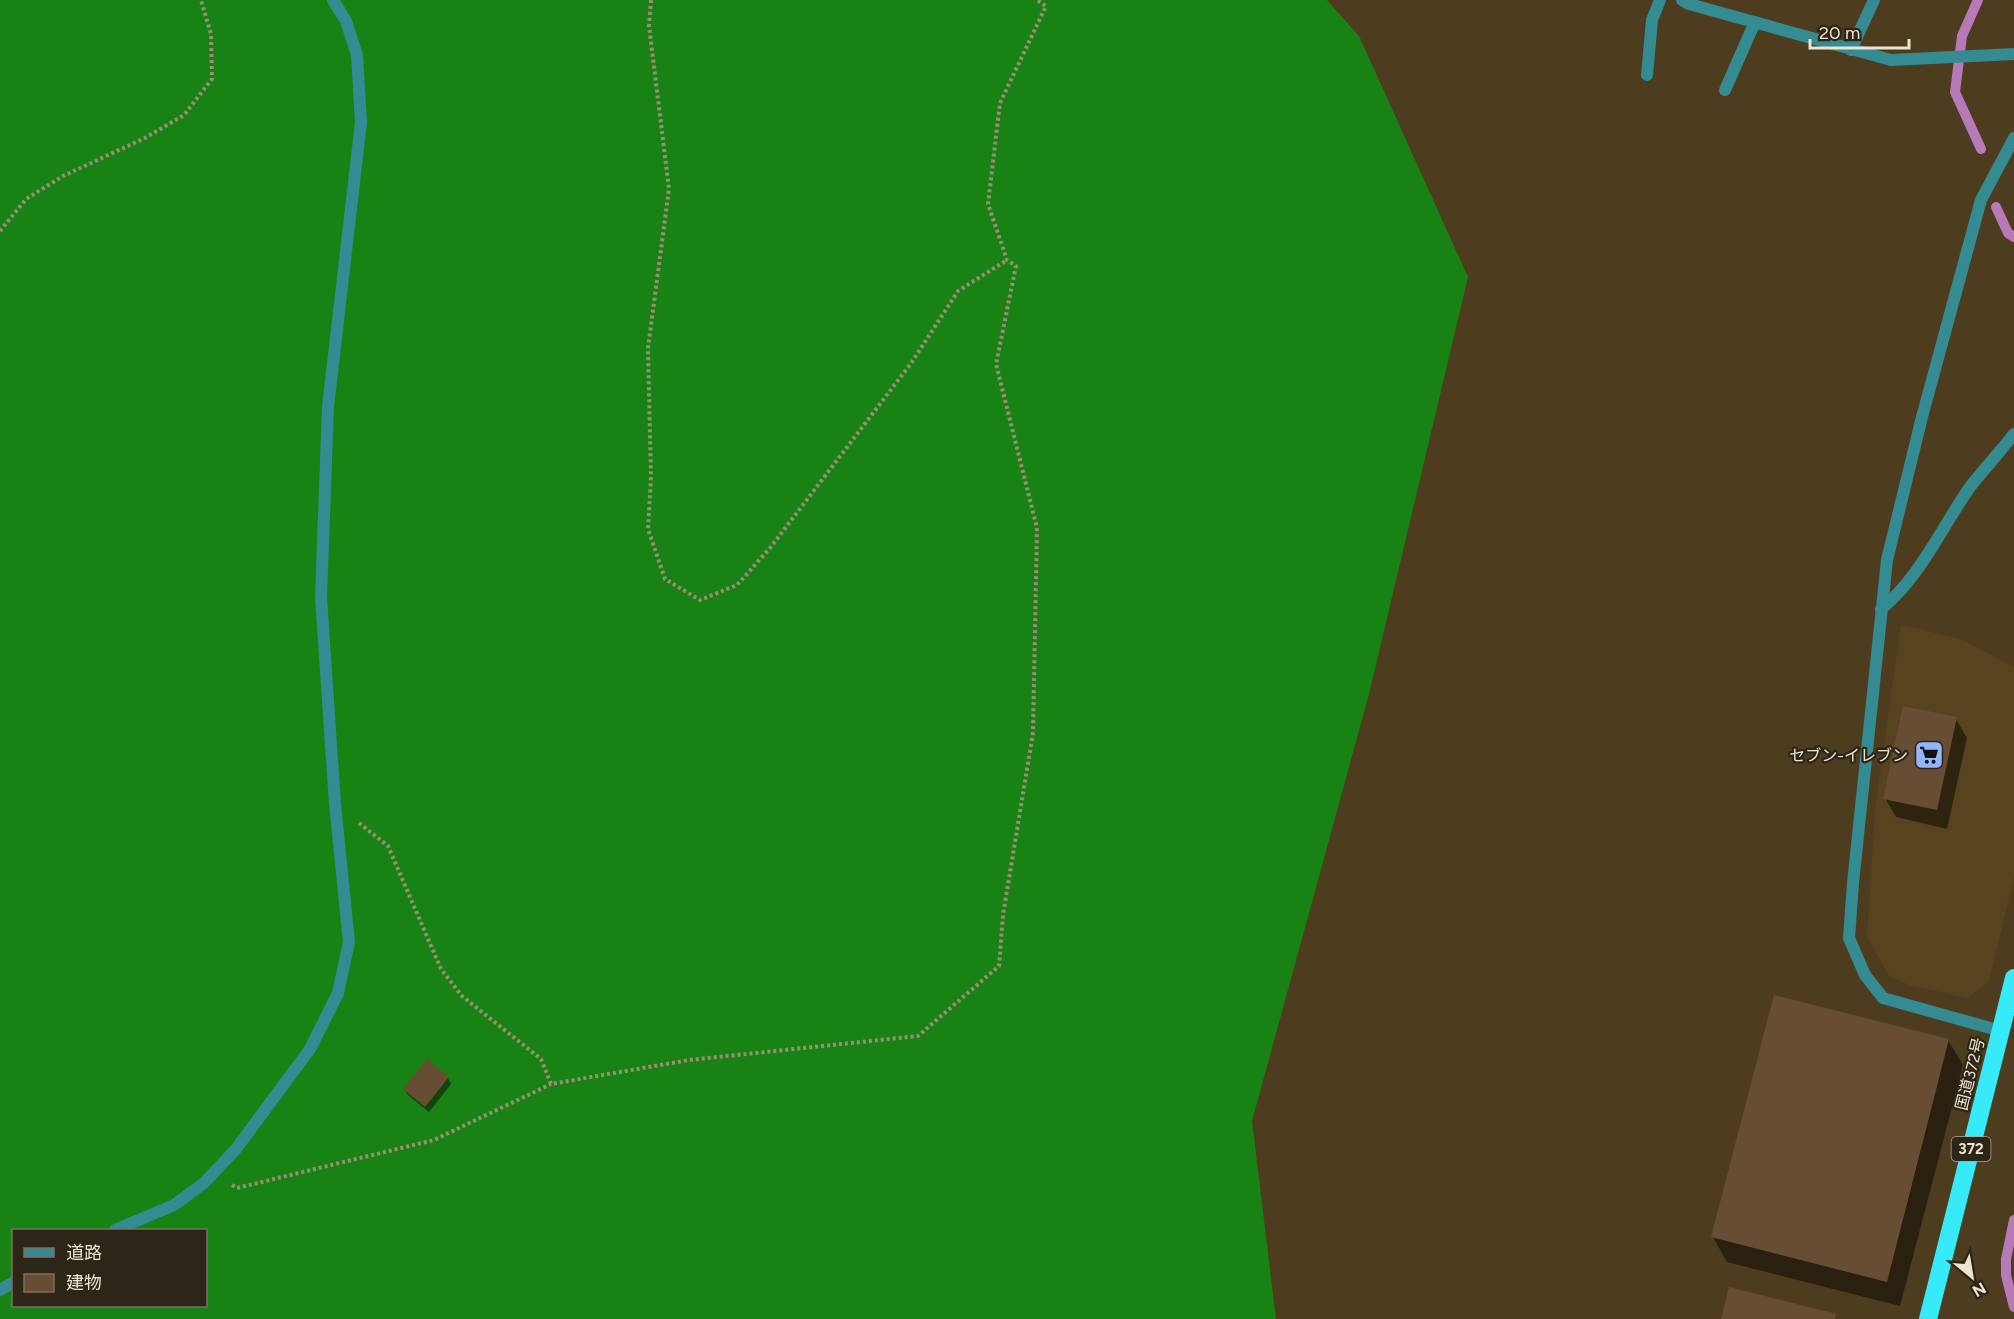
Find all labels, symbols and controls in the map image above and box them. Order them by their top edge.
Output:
scale bar [1810,12,1909,50]
text: 20 m [1819,22,1860,44]
supermarket icon: セブン-イレブン [1913,739,1945,771]
place label: セブン-イレブン [1789,746,1908,765]
street label: 国道372号 [1952,1036,1988,1112]
road number: 372 [1952,1137,1990,1161]
legend [12,1229,207,1307]
text: 道路 [66,1242,102,1264]
north arrow [1942,1247,2002,1307]
text: 建物 [66,1272,102,1294]
text: N [1969,1278,1989,1301]

